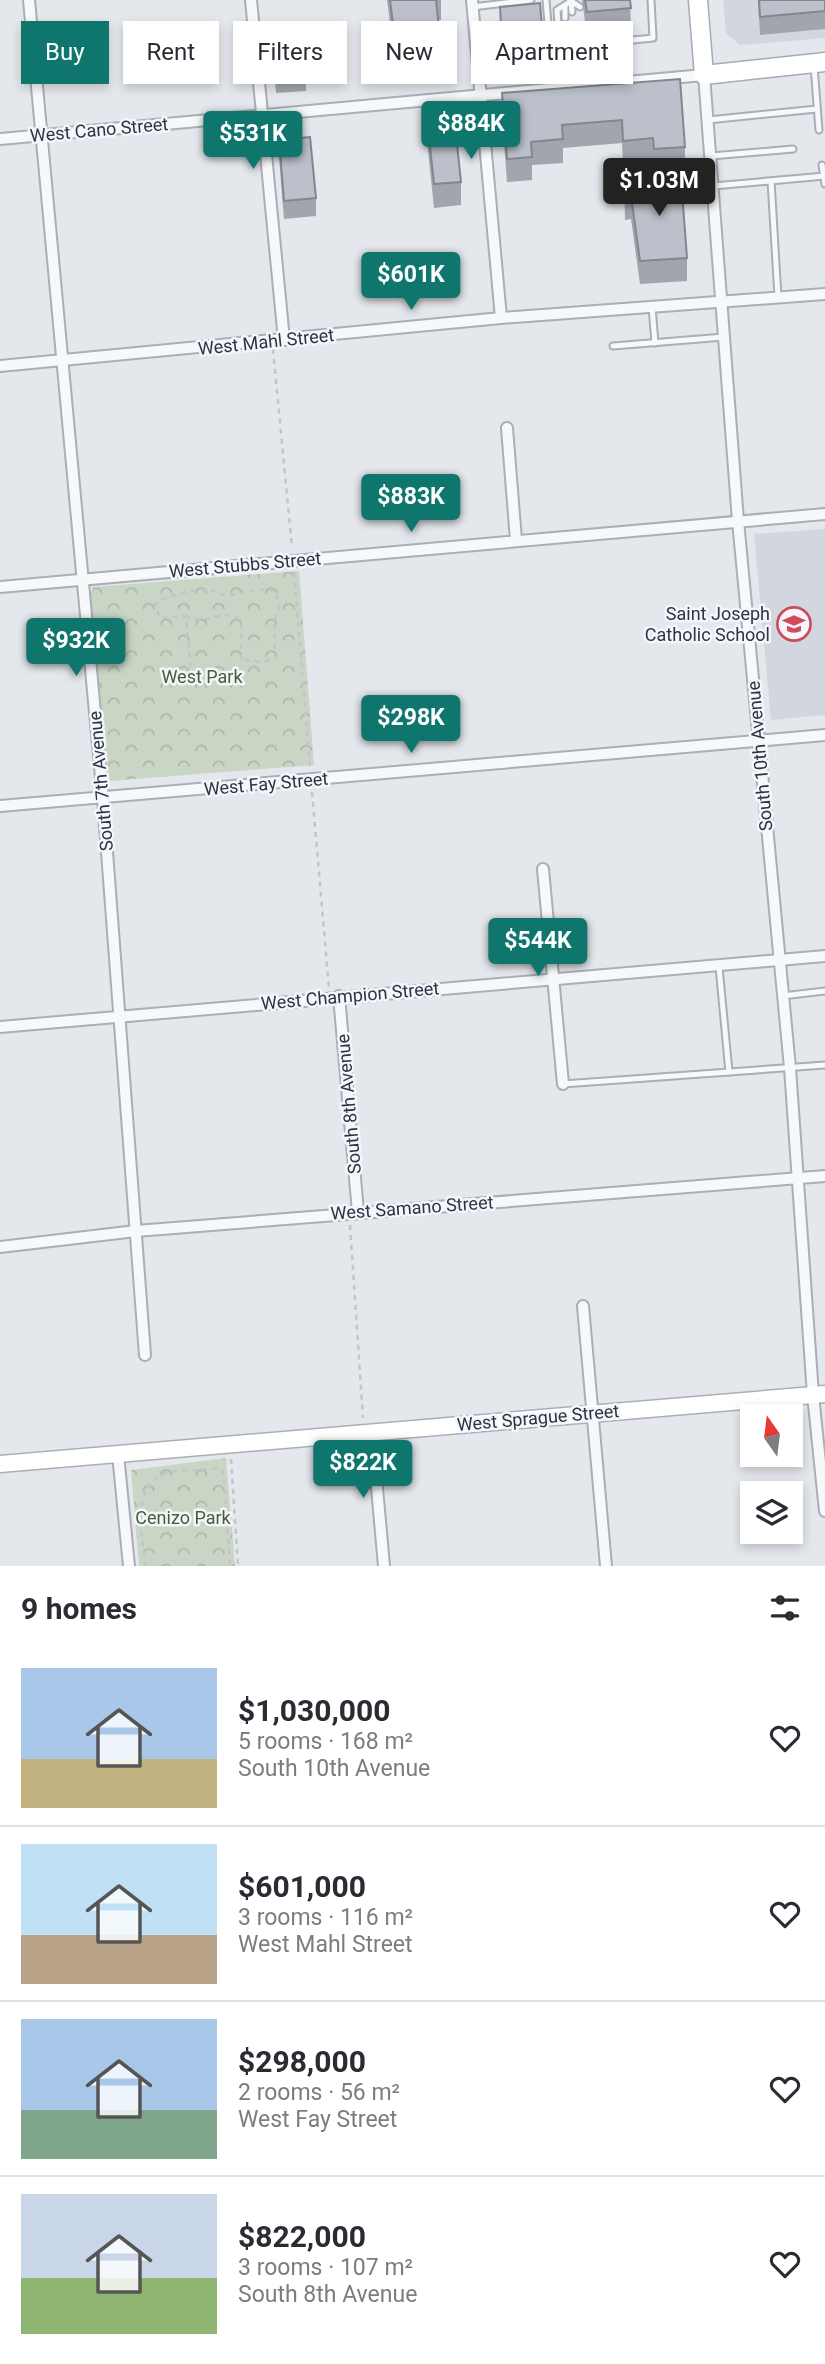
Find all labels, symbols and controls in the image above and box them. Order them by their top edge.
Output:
chip: Buy [21,21,109,84]
chip: Rent [123,21,219,84]
chip: Filters [233,21,347,84]
chip: New [361,21,457,84]
chip: Apartment [471,21,633,84]
pin: $884K [422,102,520,161]
text: $884K [437,110,505,137]
pin: $531K [204,111,302,171]
street label: West Cano Street [29,113,169,146]
text: $531K [219,120,287,147]
pin: $1.03M [602,158,716,218]
text: $1.03M [619,167,699,194]
pin: $601K [362,252,460,312]
text: $601K [377,261,445,288]
street label: West Mahl Street [197,324,335,359]
pin: $883K [362,475,460,534]
text: $883K [377,483,445,510]
street label: West Stubbs Street [168,547,322,582]
place label: Saint Joseph Catholic School [645,603,770,645]
school or university icon: Saint Joseph Catholic School [775,605,813,643]
pin: $932K [27,618,125,678]
text: $932K [42,627,110,654]
park label: West Park [161,666,243,687]
street label: South 10th Avenue [742,680,777,832]
pin: $298K [362,696,460,755]
text: $298K [377,704,445,731]
street label: South 7th Avenue [84,710,117,852]
street label: West Fay Street [203,768,329,799]
pin: $544K [489,918,587,978]
text: $544K [504,927,572,954]
street label: West Champion Street [260,977,440,1014]
street label: South 8th Avenue [332,1033,365,1175]
street label: West Samano Street [330,1191,494,1224]
street label: West Sprague Street [456,1400,620,1435]
north arrow [740,1404,803,1466]
map controls [740,1404,803,1544]
pin: $822K [314,1440,412,1500]
text: $822K [329,1449,397,1476]
button: layers [740,1481,803,1544]
park label: Cenizo Park [135,1507,232,1528]
icon: filters [766,1589,804,1627]
text: 9 homes [21,1591,137,1626]
text: $1,030,000 [238,1693,390,1728]
icon: home [77,1696,161,1780]
icon: heart [766,1719,804,1757]
text: 5 rooms · 168 m² [238,1728,413,1755]
text: South 10th Avenue [238,1755,430,1782]
text: $601,000 [238,1869,366,1904]
icon: home [77,1872,161,1956]
icon: heart [766,1895,804,1933]
text: 3 rooms · 116 m² [238,1904,413,1931]
text: West Mahl Street [238,1931,413,1958]
text: $298,000 [238,2044,366,2079]
icon: home [77,2047,161,2131]
icon: heart [766,2070,804,2108]
text: 2 rooms · 56 m² [238,2079,400,2106]
text: West Fay Street [238,2106,397,2133]
text: $822,000 [238,2219,366,2254]
icon: home [77,2222,161,2306]
icon: heart [766,2245,804,2283]
text: 3 rooms · 107 m² [238,2254,413,2281]
text: South 8th Avenue [238,2281,417,2308]

